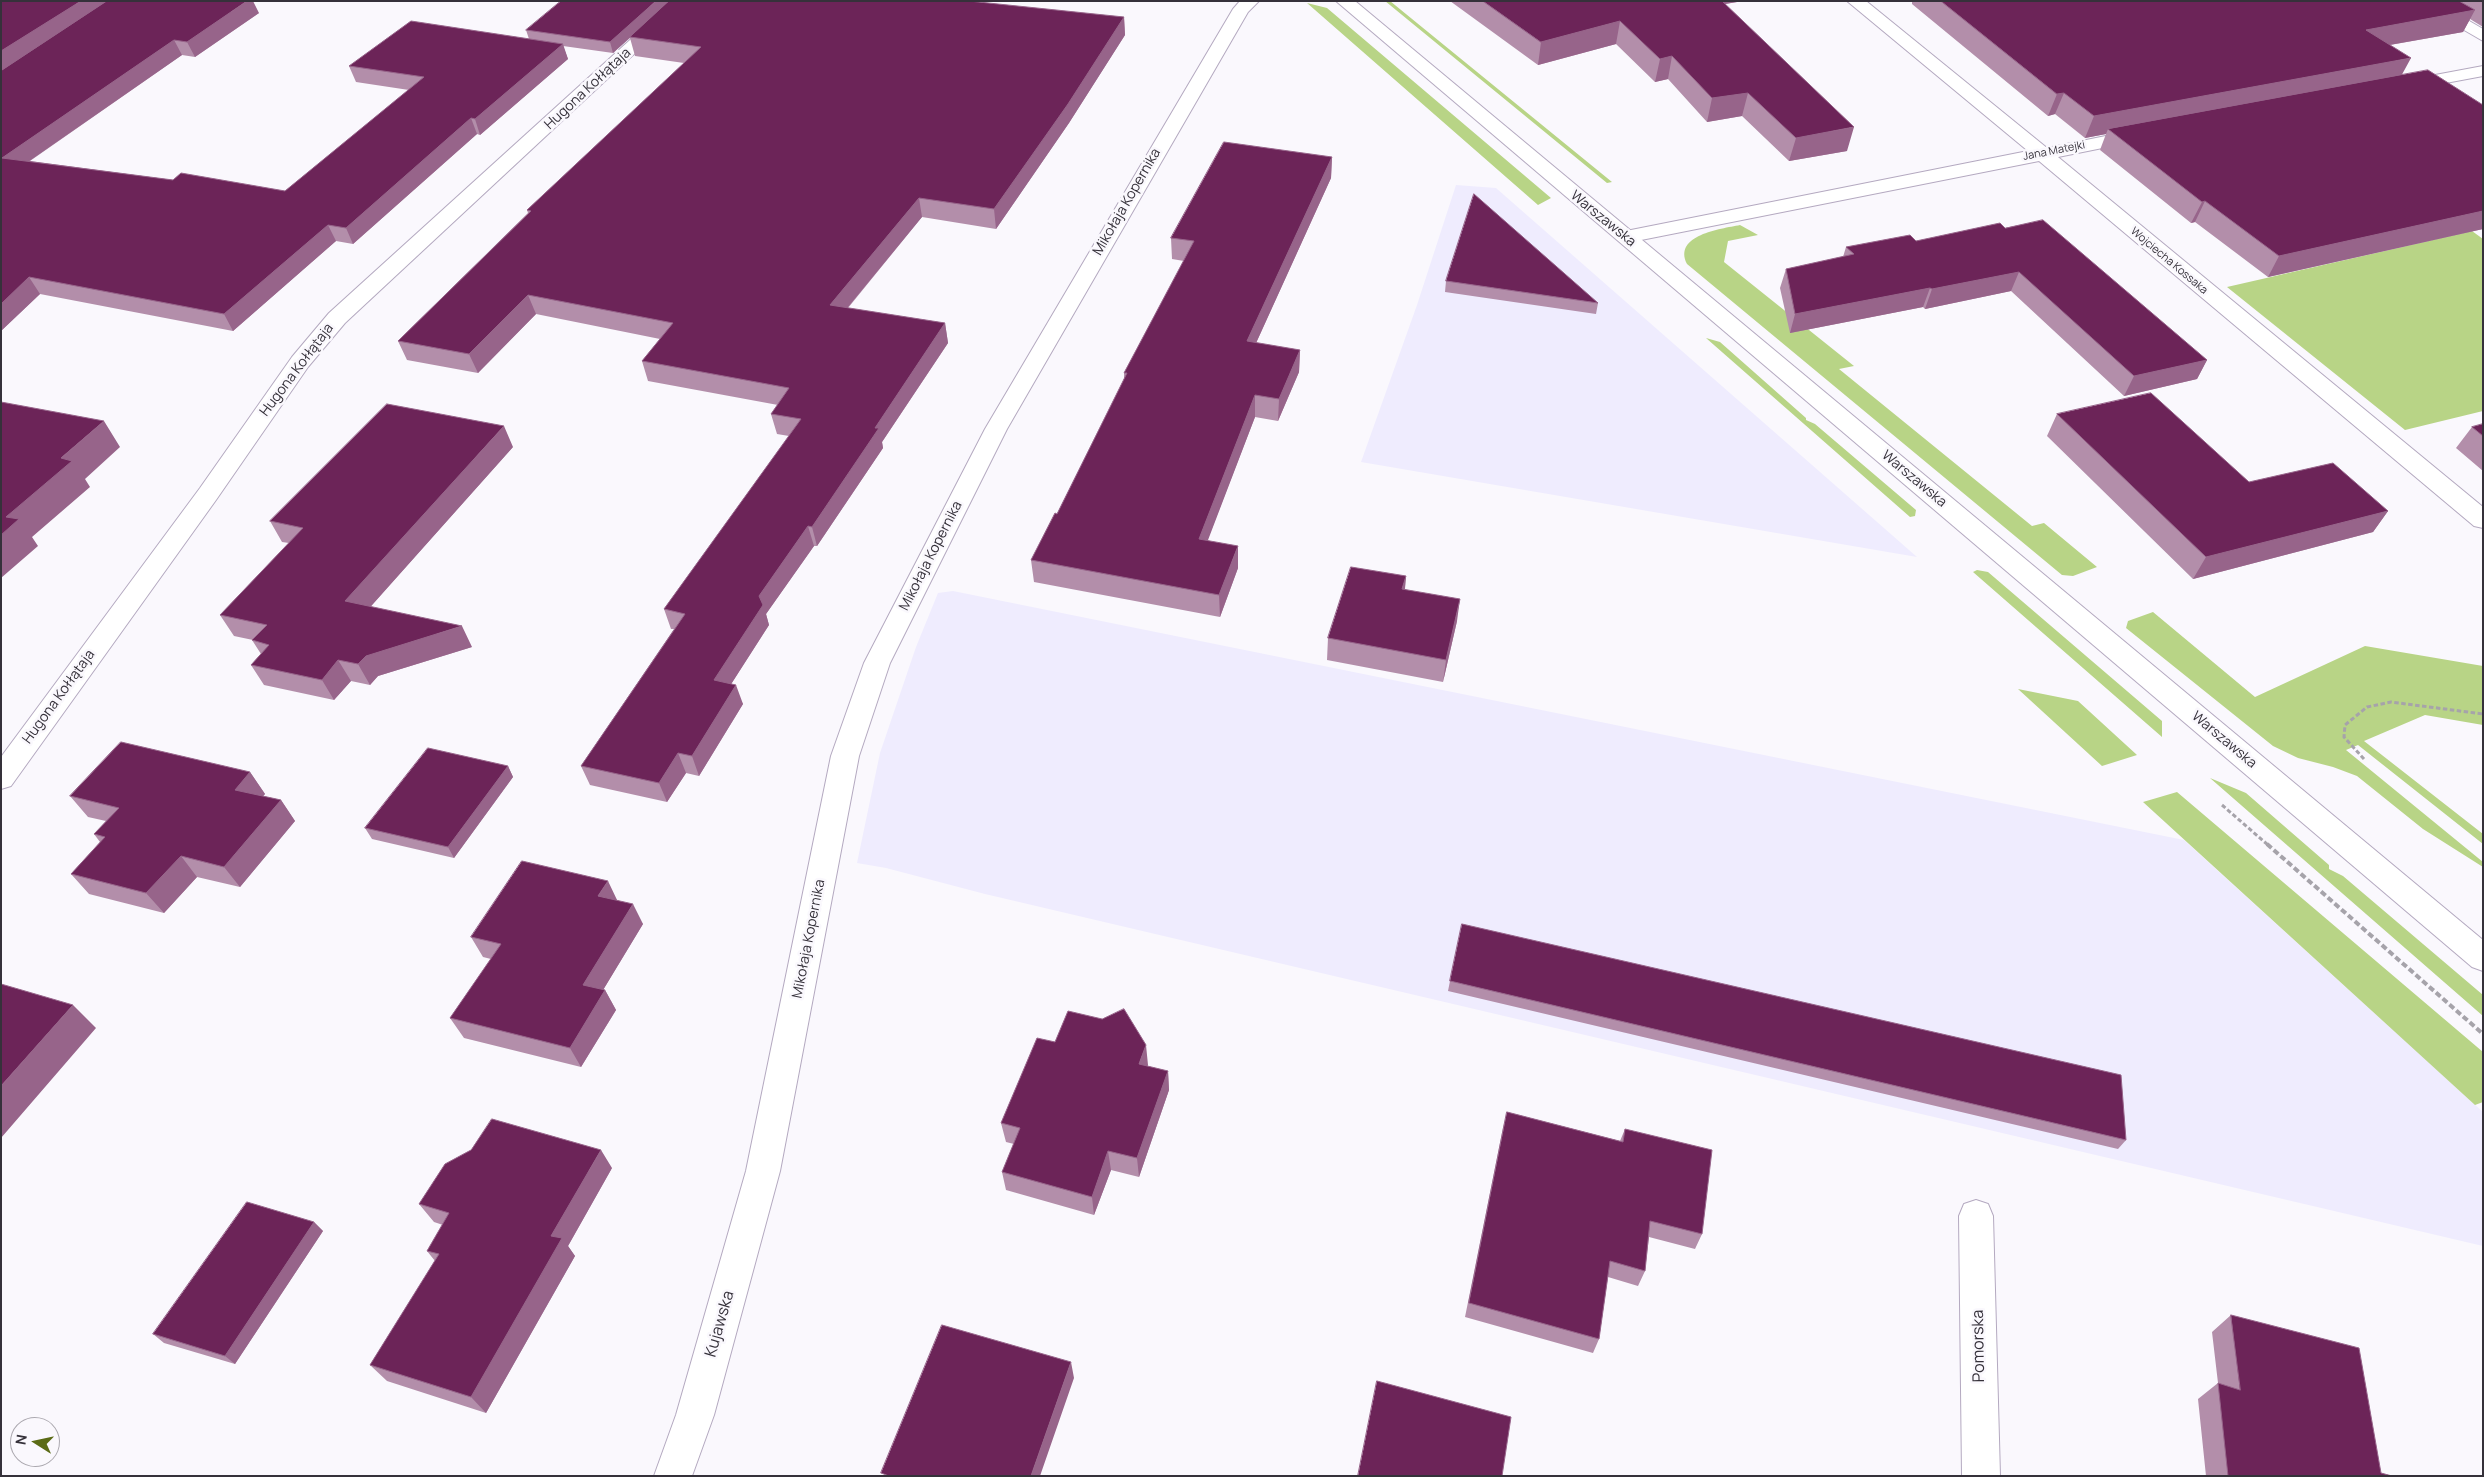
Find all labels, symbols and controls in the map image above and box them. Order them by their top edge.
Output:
street label: Hugona Kołłątaja [541,45,635,133]
street label: Jana Matejki [2022,139,2086,163]
street label: Mikołaja Kopernika [1090,145,1164,259]
street label: Warszawska [1567,187,1639,251]
street label: Wojciecha Kossaka [2128,225,2210,297]
street label: Hugona Kołłątaja [257,320,337,420]
street label: Warszawska [1878,447,1950,511]
street label: Mikołaja Kopernika [896,498,966,614]
street label: Hugona Kołłątaja [19,647,99,747]
street label: Warszawska [2188,708,2260,772]
street label: Mikołaja Kopernika [789,878,829,1000]
street label: Kujawska [701,1289,739,1359]
street label: Pomorska [1969,1309,1989,1383]
north arrow [10,1417,60,1467]
text: N [10,1433,31,1446]

